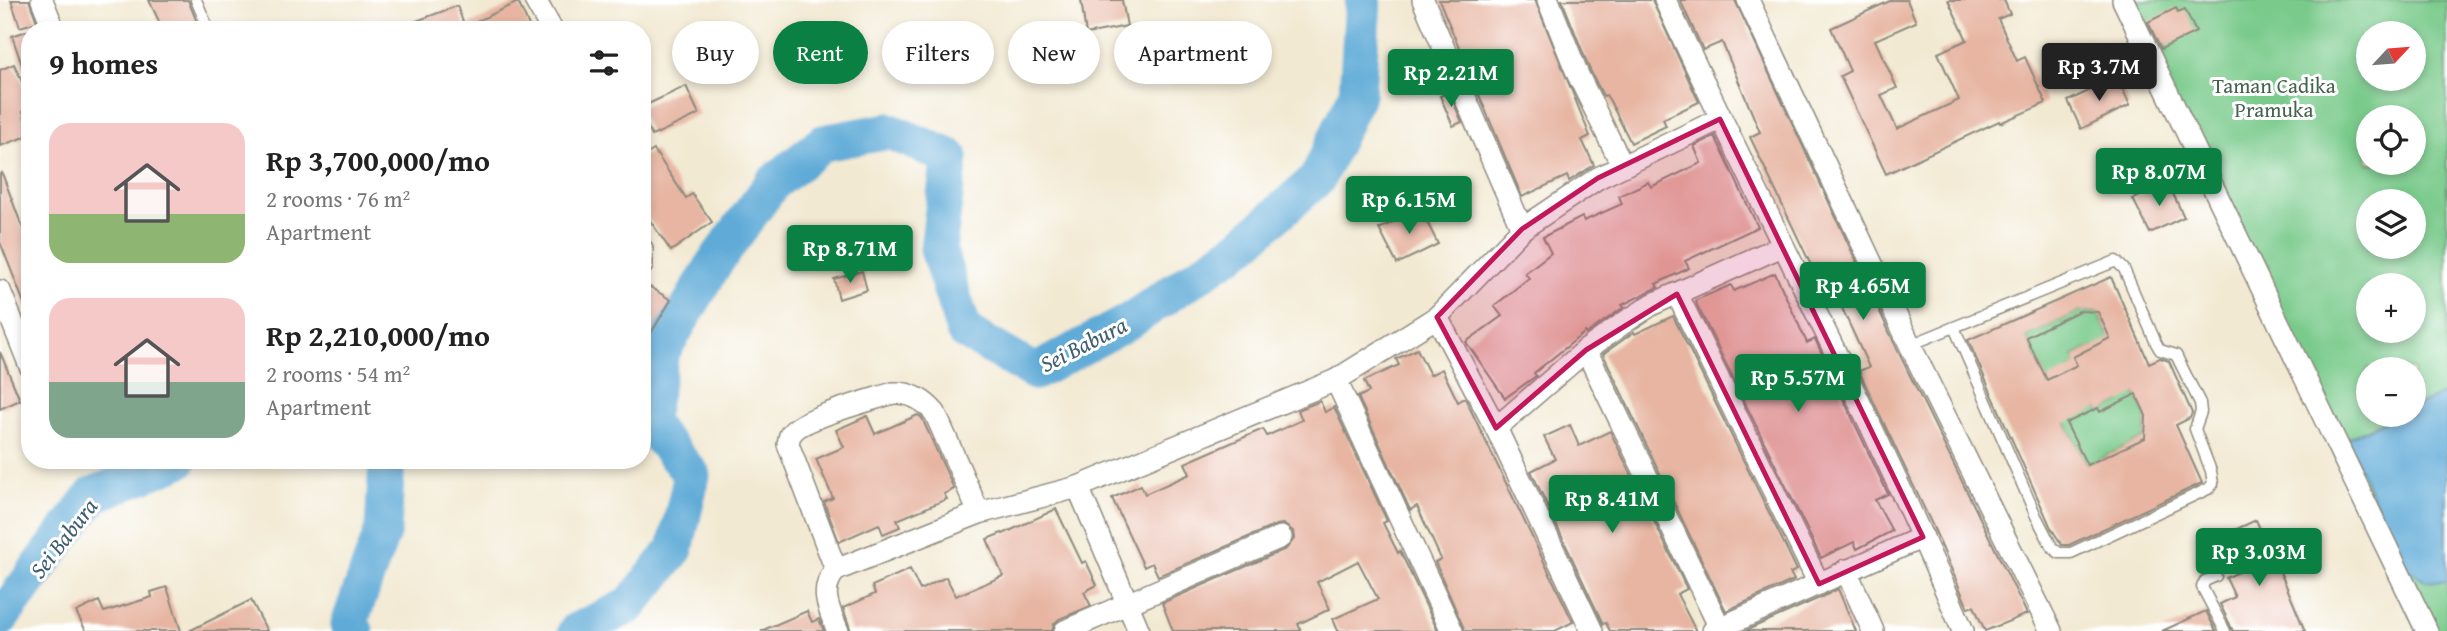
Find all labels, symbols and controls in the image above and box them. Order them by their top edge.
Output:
chip: Buy [672,21,759,84]
chip: Rent [773,21,868,84]
chip: Filters [882,21,994,84]
chip: New [1008,21,1100,84]
chip: Apartment [1114,21,1272,84]
north arrow [2356,21,2426,91]
map controls [2356,21,2426,427]
text: 9 homes [49,41,158,85]
pin: Rp 3.7M [2034,43,2164,103]
icon: filters [585,44,623,82]
text: Rp 3.7M [2058,49,2140,82]
pin: Rp 2.21M [1379,50,1523,109]
text: Rp 2.21M [1404,55,1498,88]
park label: Taman Cadika Pramuka [2212,70,2336,125]
button: locate [2356,105,2426,175]
text: Rp 3,700,000/mo [266,138,490,182]
pin: Rp 8.07M [2087,148,2231,208]
icon: home [105,151,189,235]
text: Rp 8.07M [2112,154,2206,187]
pin: Rp 6.15M [1337,176,1481,236]
text: 2 rooms · 76 m² [266,182,410,215]
text: Rp 6.15M [1362,182,1456,215]
button: layers [2356,189,2426,259]
text: Apartment [266,215,371,248]
pin: Rp 8.71M [778,226,922,285]
text: Rp 8.71M [803,231,897,264]
pin: Rp 4.65M [1791,262,1935,322]
text: Rp 4.65M [1816,268,1910,301]
button: + [2356,273,2426,343]
water label: Sei Babura [1034,308,1133,380]
text: Rp 2,210,000/mo [266,313,490,357]
icon: home [105,326,189,410]
pin: Rp 5.57M [1726,354,1870,414]
text: 2 rooms · 54 m² [266,357,410,390]
button: − [2356,357,2426,427]
text: Rp 5.57M [1751,360,1845,393]
text: Apartment [266,390,371,423]
pin: Rp 8.41M [1540,476,1684,535]
text: Rp 8.41M [1565,481,1659,514]
water label: Sei Babura [21,491,105,585]
pin: Rp 3.03M [2187,528,2331,588]
text: Rp 3.03M [2212,534,2306,567]

